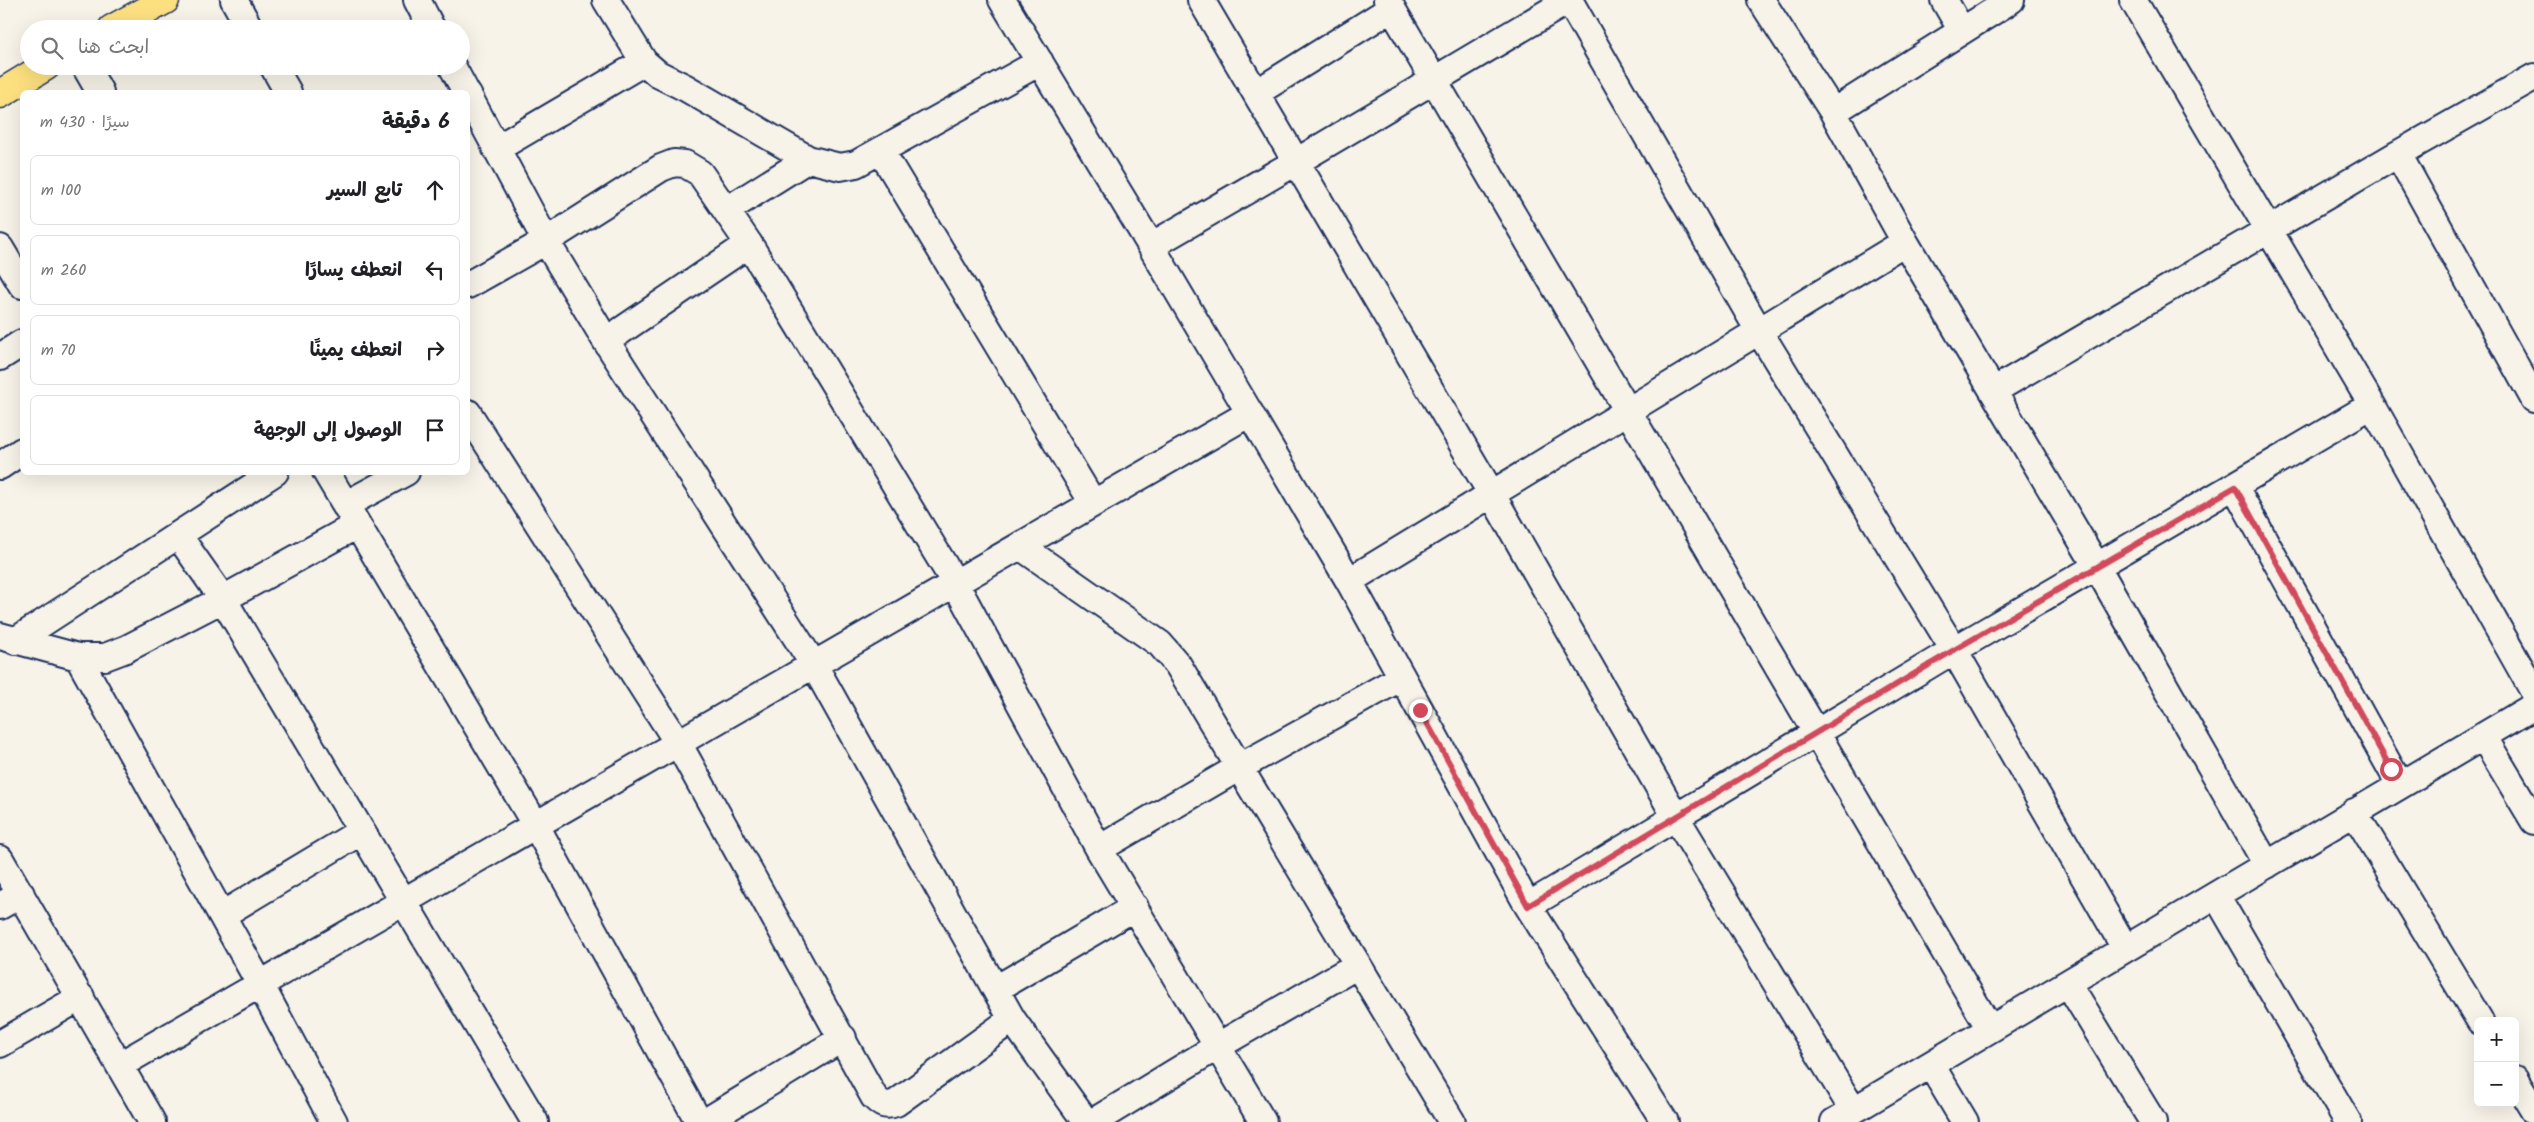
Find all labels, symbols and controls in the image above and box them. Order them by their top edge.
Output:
search box [20,20,470,75]
text: ابحث هنا [78,33,149,63]
icon: search [38,34,66,62]
text: 6 دقيقة [382,106,450,139]
text: سيرًا · 430 m [40,110,130,135]
text: تابع السير [327,176,402,206]
icon: ahead [421,176,449,204]
text: 100 m [41,178,81,203]
text: انعطف يسارًا [305,256,402,286]
icon: left [421,256,449,284]
text: 260 m [41,258,86,283]
text: انعطف يمينًا [310,336,402,366]
icon: right [421,336,449,364]
text: 70 m [41,338,76,363]
text: الوصول إلى الوجهة [254,416,402,446]
icon: arrive [421,416,449,444]
route end [1409,699,1432,722]
route start [2380,758,2403,781]
map controls [2474,1017,2519,1107]
button: + [2474,1017,2519,1062]
button: − [2474,1062,2519,1107]

